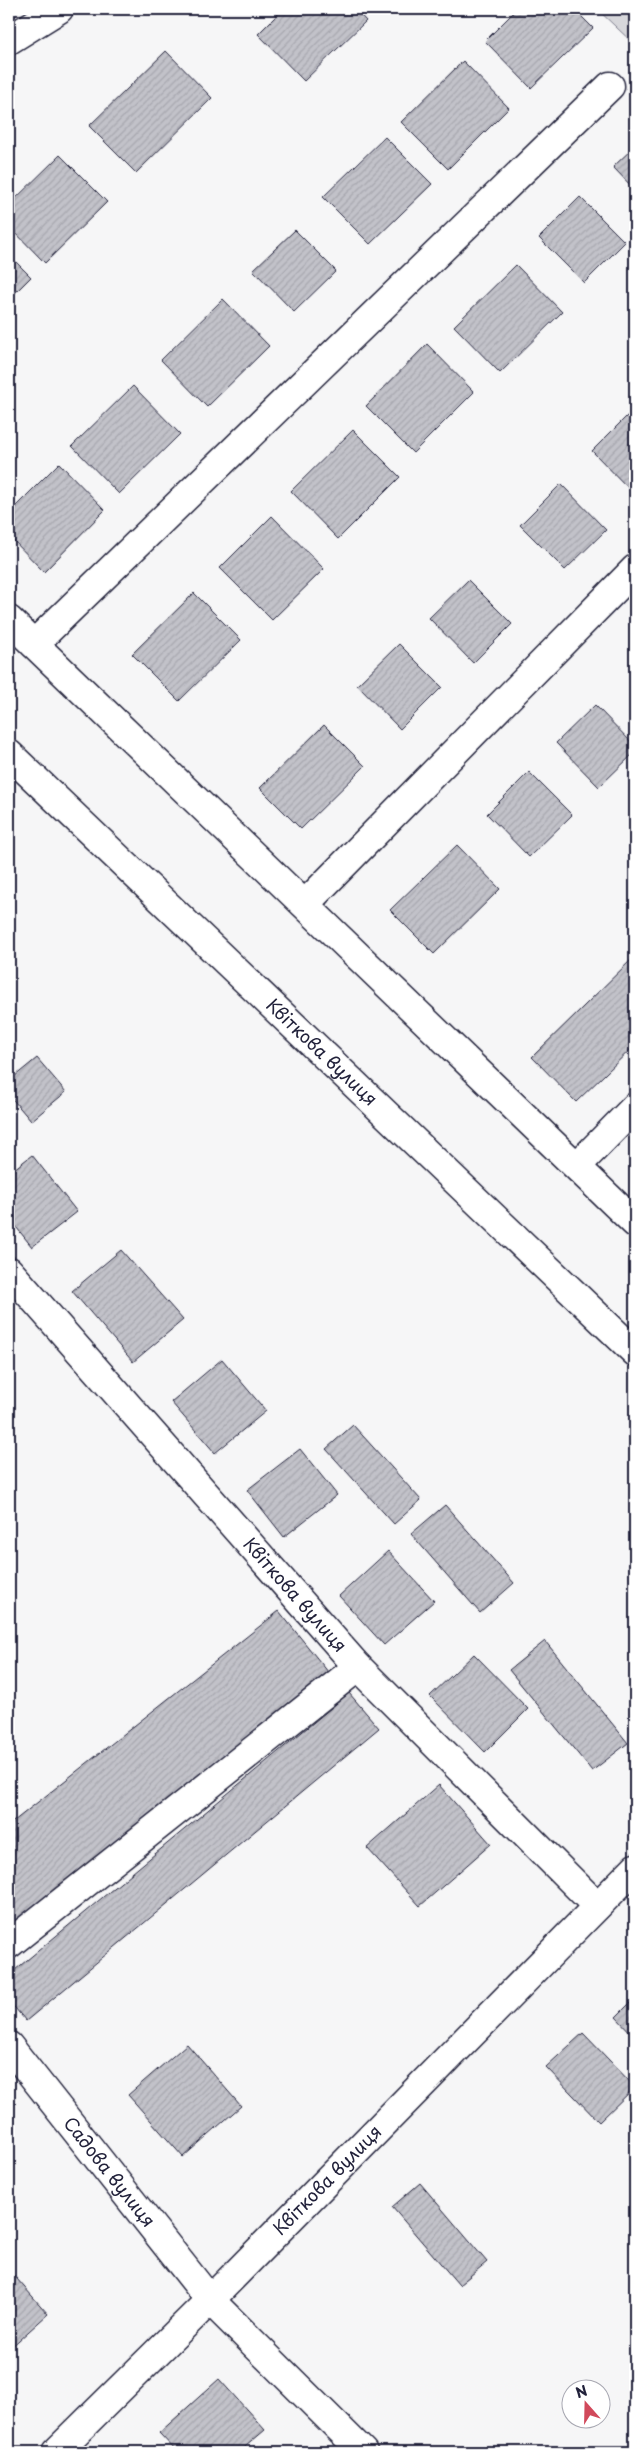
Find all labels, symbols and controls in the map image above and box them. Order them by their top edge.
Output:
street label: Квіткова вулиця [260,991,384,1111]
street label: Квіткова вулиця [238,1531,354,1658]
street label: Садова вулиця [58,2110,162,2232]
street label: Квіткова вулиця [266,2118,387,2241]
north arrow [562,2378,612,2428]
text: N [573,2380,590,2403]

